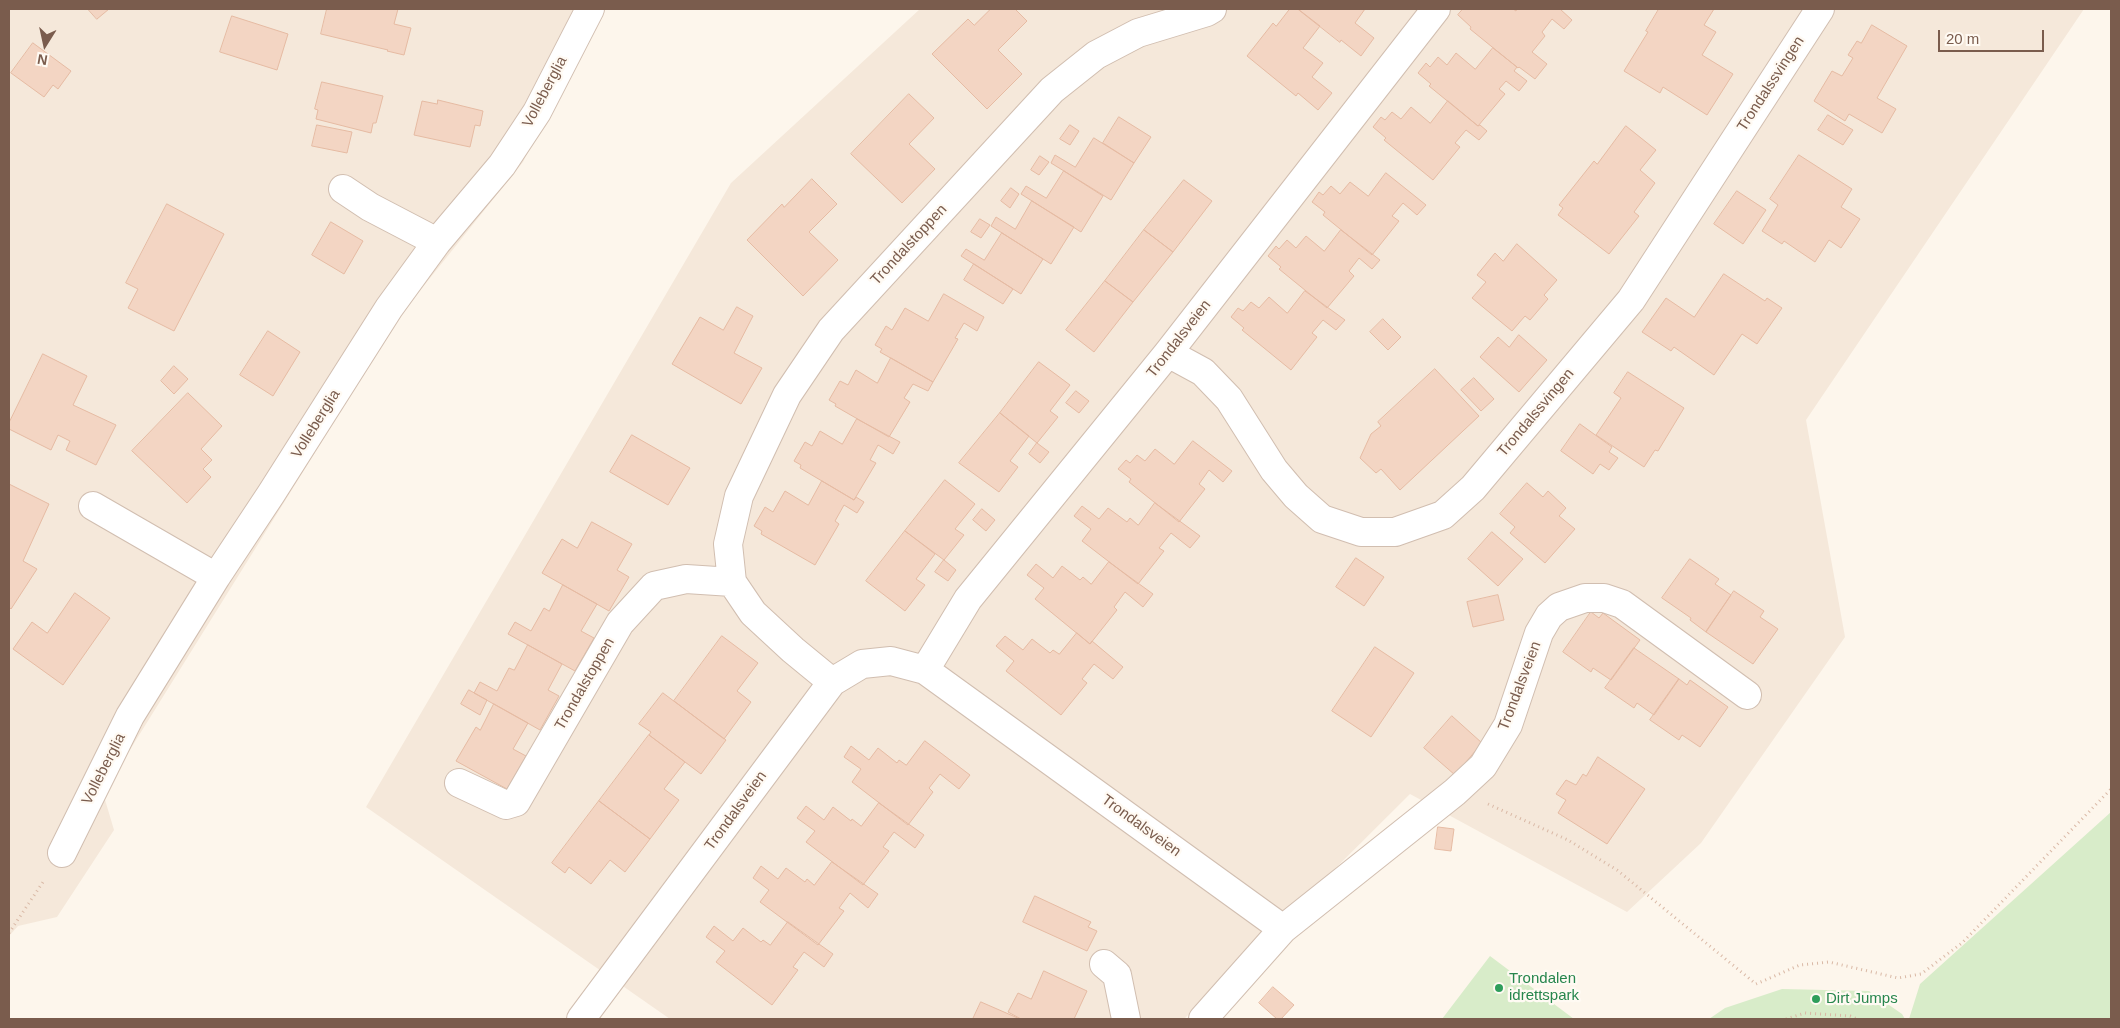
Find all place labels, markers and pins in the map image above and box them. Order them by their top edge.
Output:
place label: Trondalen idrettspark [1509,970,1579,1005]
marker: Trondalen idrettspark [1493,982,1505,994]
place label: Dirt Jumps [1826,990,1898,1008]
marker: Dirt Jumps [1810,993,1822,1005]

